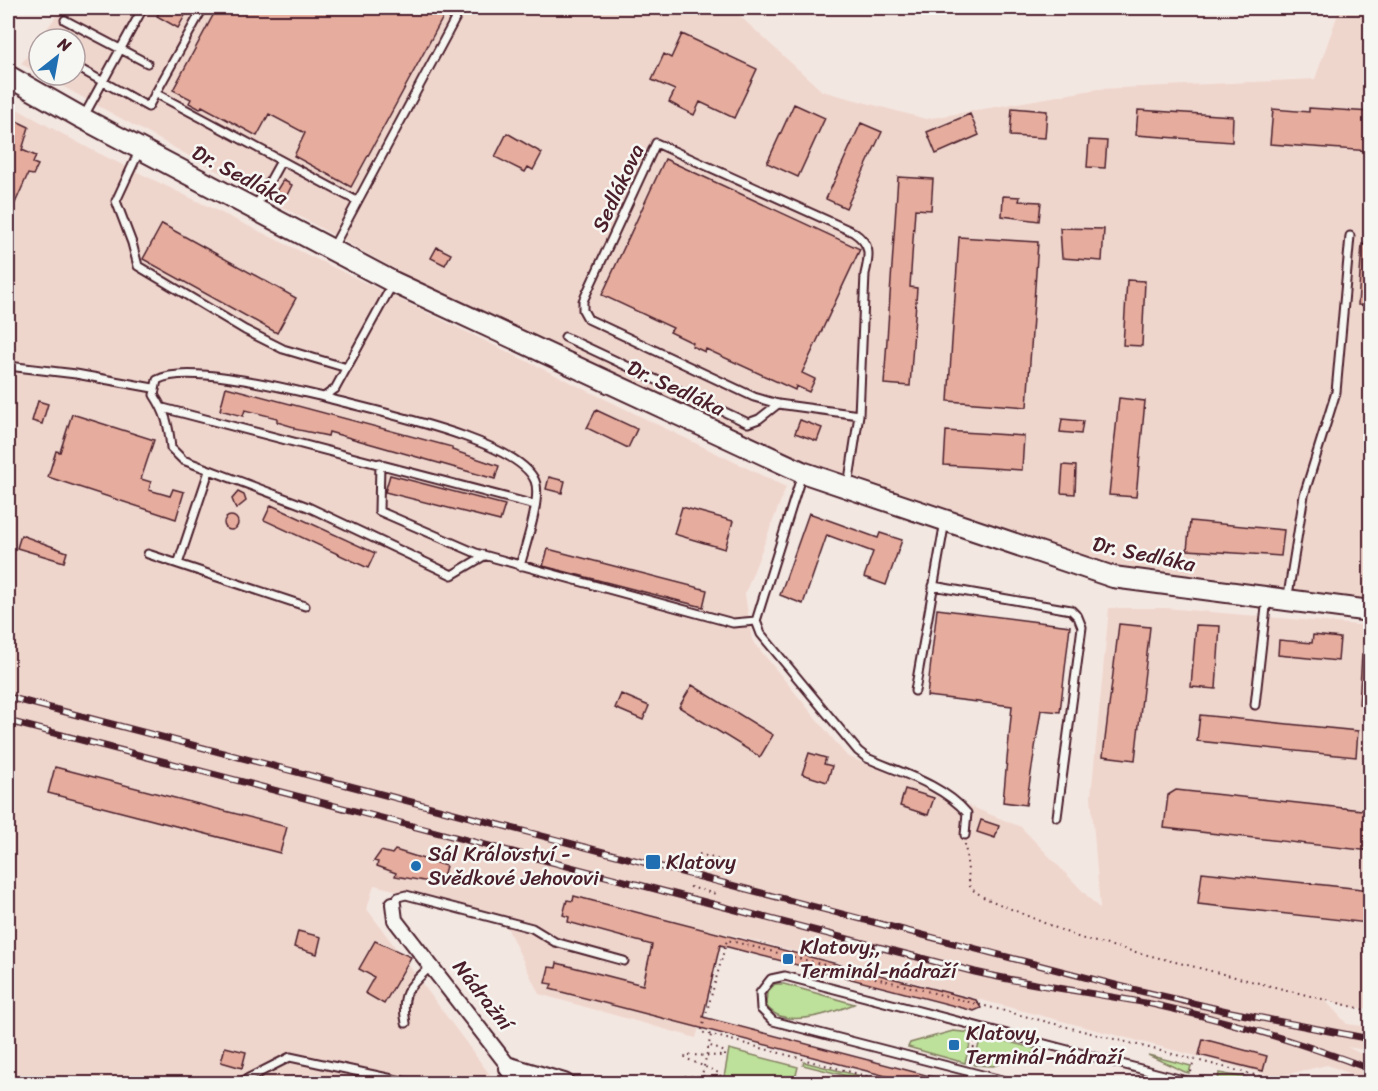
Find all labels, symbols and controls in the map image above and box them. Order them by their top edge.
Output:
north arrow [27,27,87,87]
text: N [51,29,77,60]
street label: Dr. Sedláka [185,134,295,217]
street label: Sedlákova [581,137,655,238]
street label: Dr. Sedláka [621,349,732,428]
street label: Dr. Sedláka [1089,525,1200,584]
place label: Sál Království - Svědkové Jehovovi [428,835,600,897]
place label: Klatovy [666,843,736,881]
marker: Klatovy [644,853,662,871]
marker: Sál Království - Svědkové Jehovovi [409,859,423,873]
place label: Klatovy,, Terminál-nádraží [800,928,959,990]
street label: Nádražní [443,951,525,1041]
marker: Klatovy,, Terminál-nádraží [781,952,795,966]
place label: Klatovy, Terminál-nádraží [966,1014,1125,1076]
marker: Klatovy, Terminál-nádraží [947,1038,961,1052]

